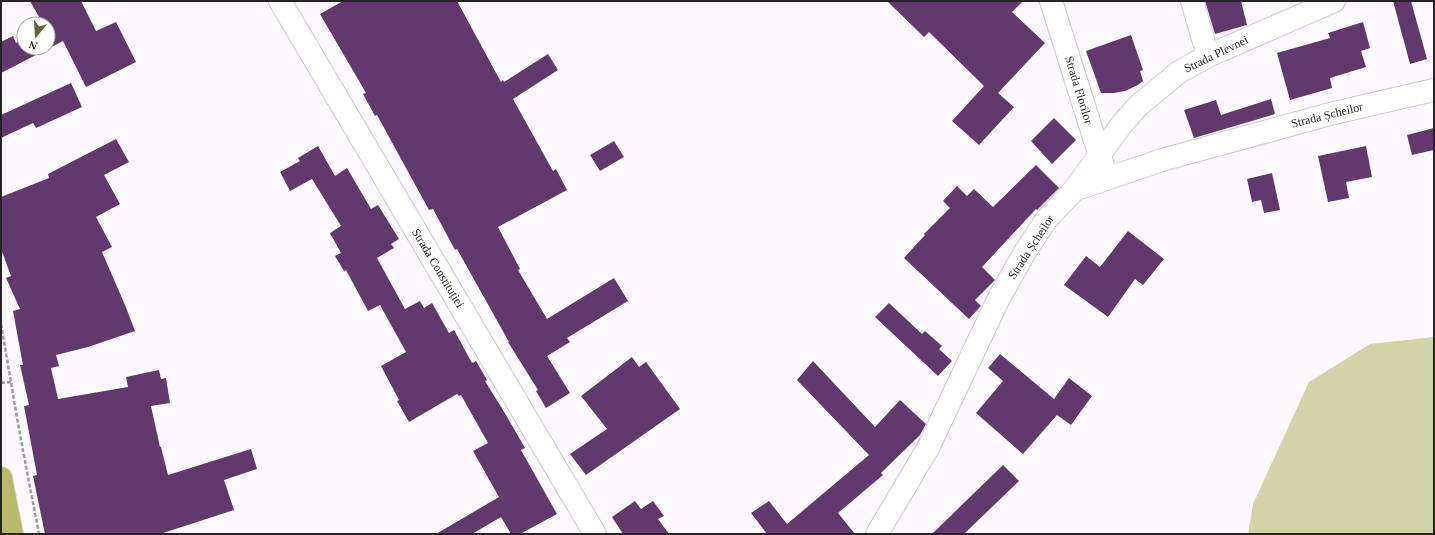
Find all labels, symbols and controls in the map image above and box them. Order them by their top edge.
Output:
north arrow [16,16,56,56]
street label: Strada Plevnei [1182,32,1251,76]
text: N [27,39,39,52]
street label: Strada Florilor [1062,54,1096,126]
street label: Strada Șcheilor [1290,99,1364,131]
street label: Strada Șcheilor [1005,212,1057,282]
street label: Strada Constituției [409,226,467,311]

